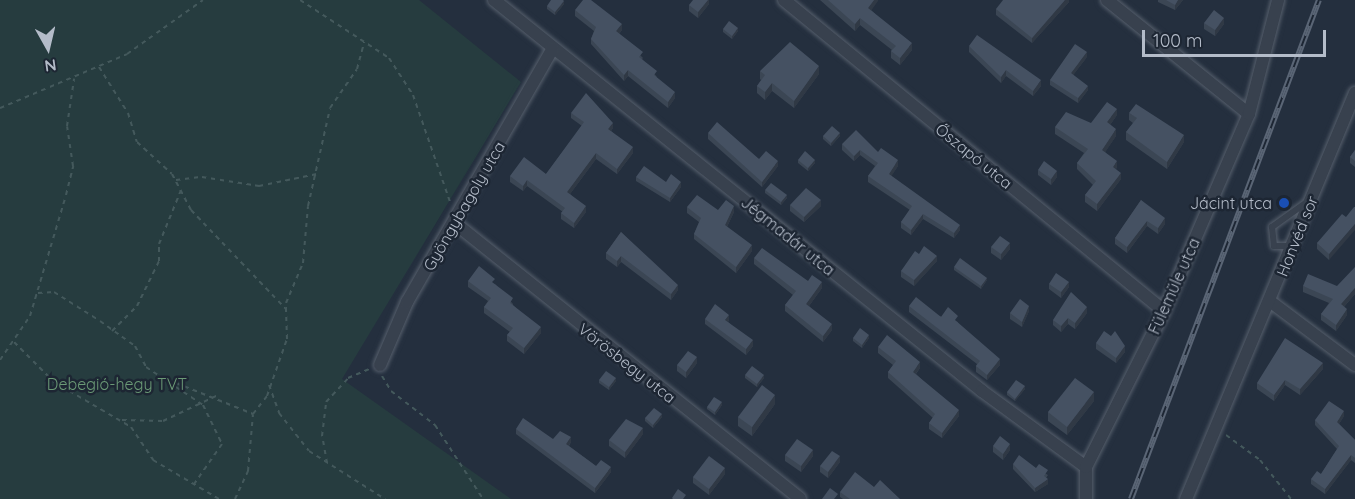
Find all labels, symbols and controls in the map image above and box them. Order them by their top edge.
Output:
north arrow [18,18,78,78]
scale bar [1145,18,1330,56]
text: 100 m [1153,29,1202,52]
text: N [43,55,58,77]
street label: Őszapó utca [932,119,1016,193]
street label: Gyöngybagoly utca [419,138,509,274]
street label: Jégmadár utca [737,192,839,280]
place label: Jácint utca [1190,193,1272,213]
street label: Honvéd sor [1272,193,1322,279]
marker: Jácint utca [1277,196,1291,210]
street label: Fülemüle utca [1144,235,1204,337]
street label: Vörösbegy utca [575,319,679,407]
park label: Debegió-hegy TVT [47,374,187,394]

